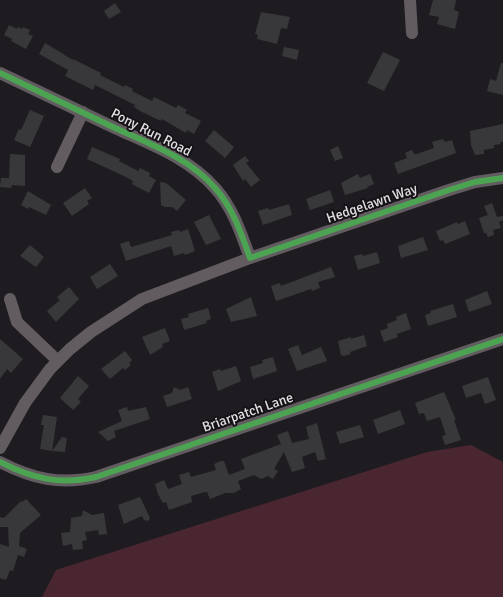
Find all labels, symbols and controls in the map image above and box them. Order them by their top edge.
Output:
street label: Pony Run Road [108,105,194,161]
street label: Hedgelawn Way [324,181,420,227]
street label: Briarpatch Lane [200,390,296,436]

